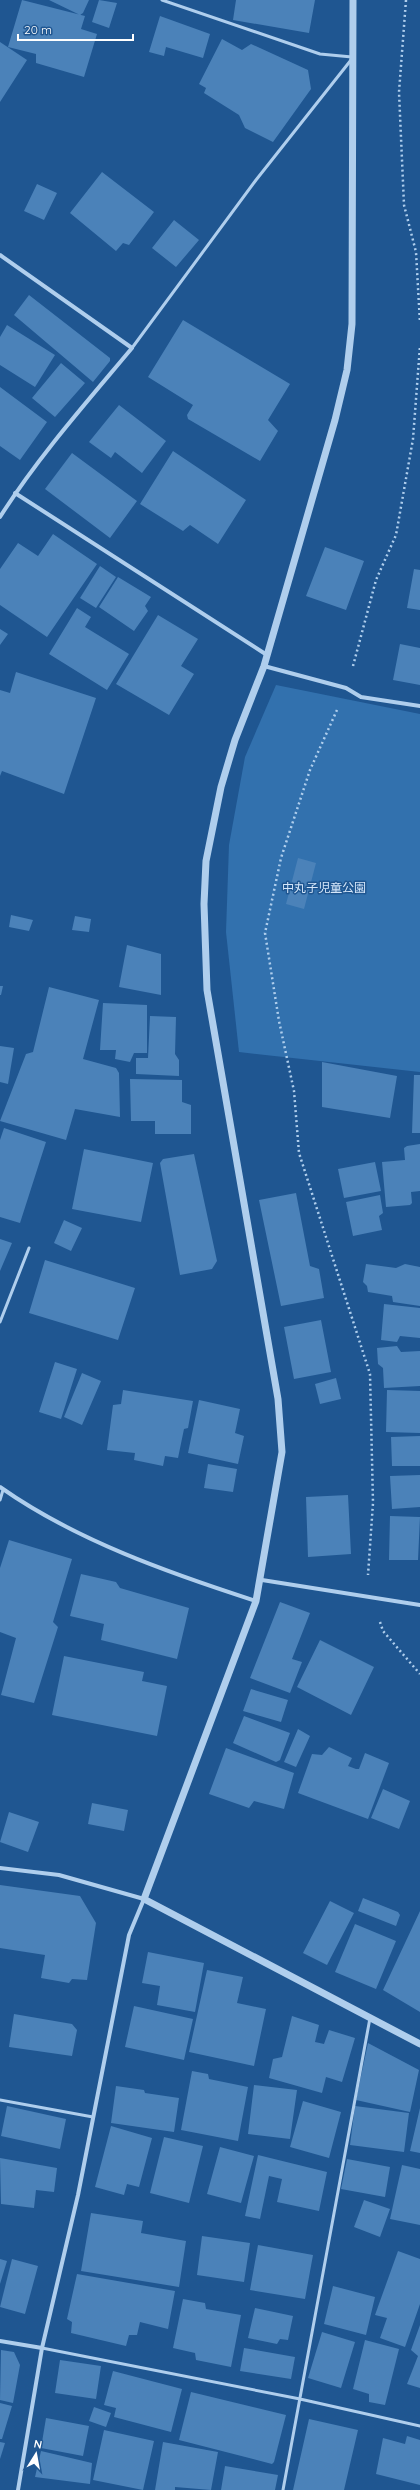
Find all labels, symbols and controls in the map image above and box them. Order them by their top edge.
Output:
scale bar [18,16,133,42]
text: 20 m [24,22,52,37]
park label: 中丸子児童公園 [282,880,366,895]
north arrow [16,2434,56,2474]
text: N [33,2437,43,2452]

